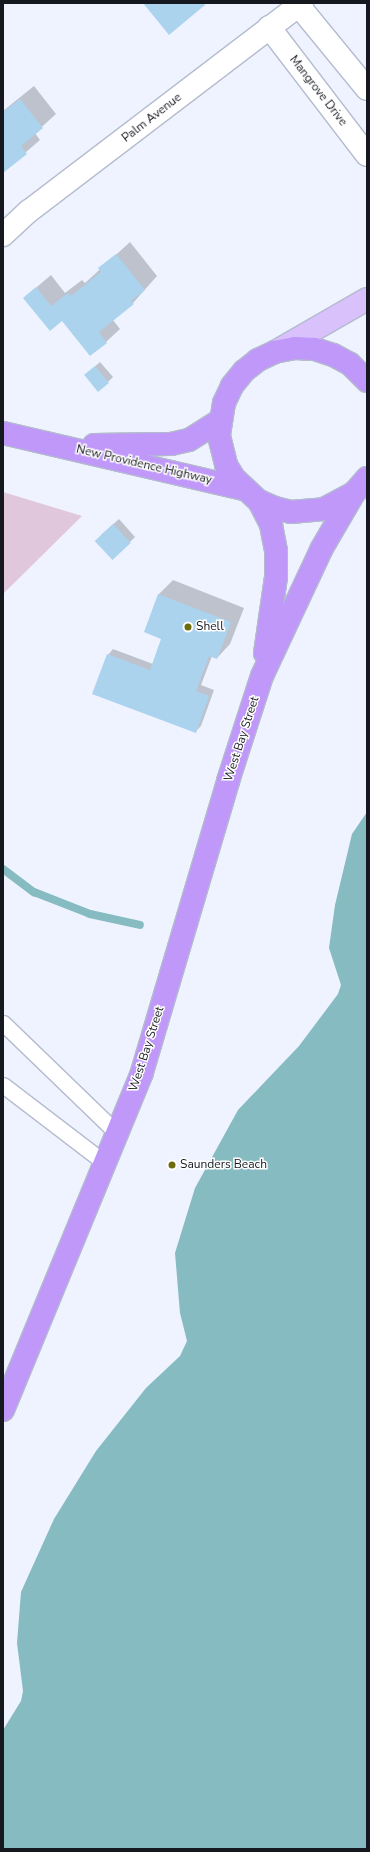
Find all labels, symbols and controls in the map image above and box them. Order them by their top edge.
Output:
street label: Mangrove Drive [286,53,350,129]
street label: Palm Avenue [119,90,185,146]
street label: New Providence Highway [75,442,213,488]
place label: Shell [196,620,224,634]
marker: Shell [183,622,193,632]
street label: West Bay Street [222,695,262,783]
street label: West Bay Street [127,1005,167,1093]
place label: Saunders Beach [180,1158,267,1172]
marker: Saunders Beach [167,1160,177,1170]

